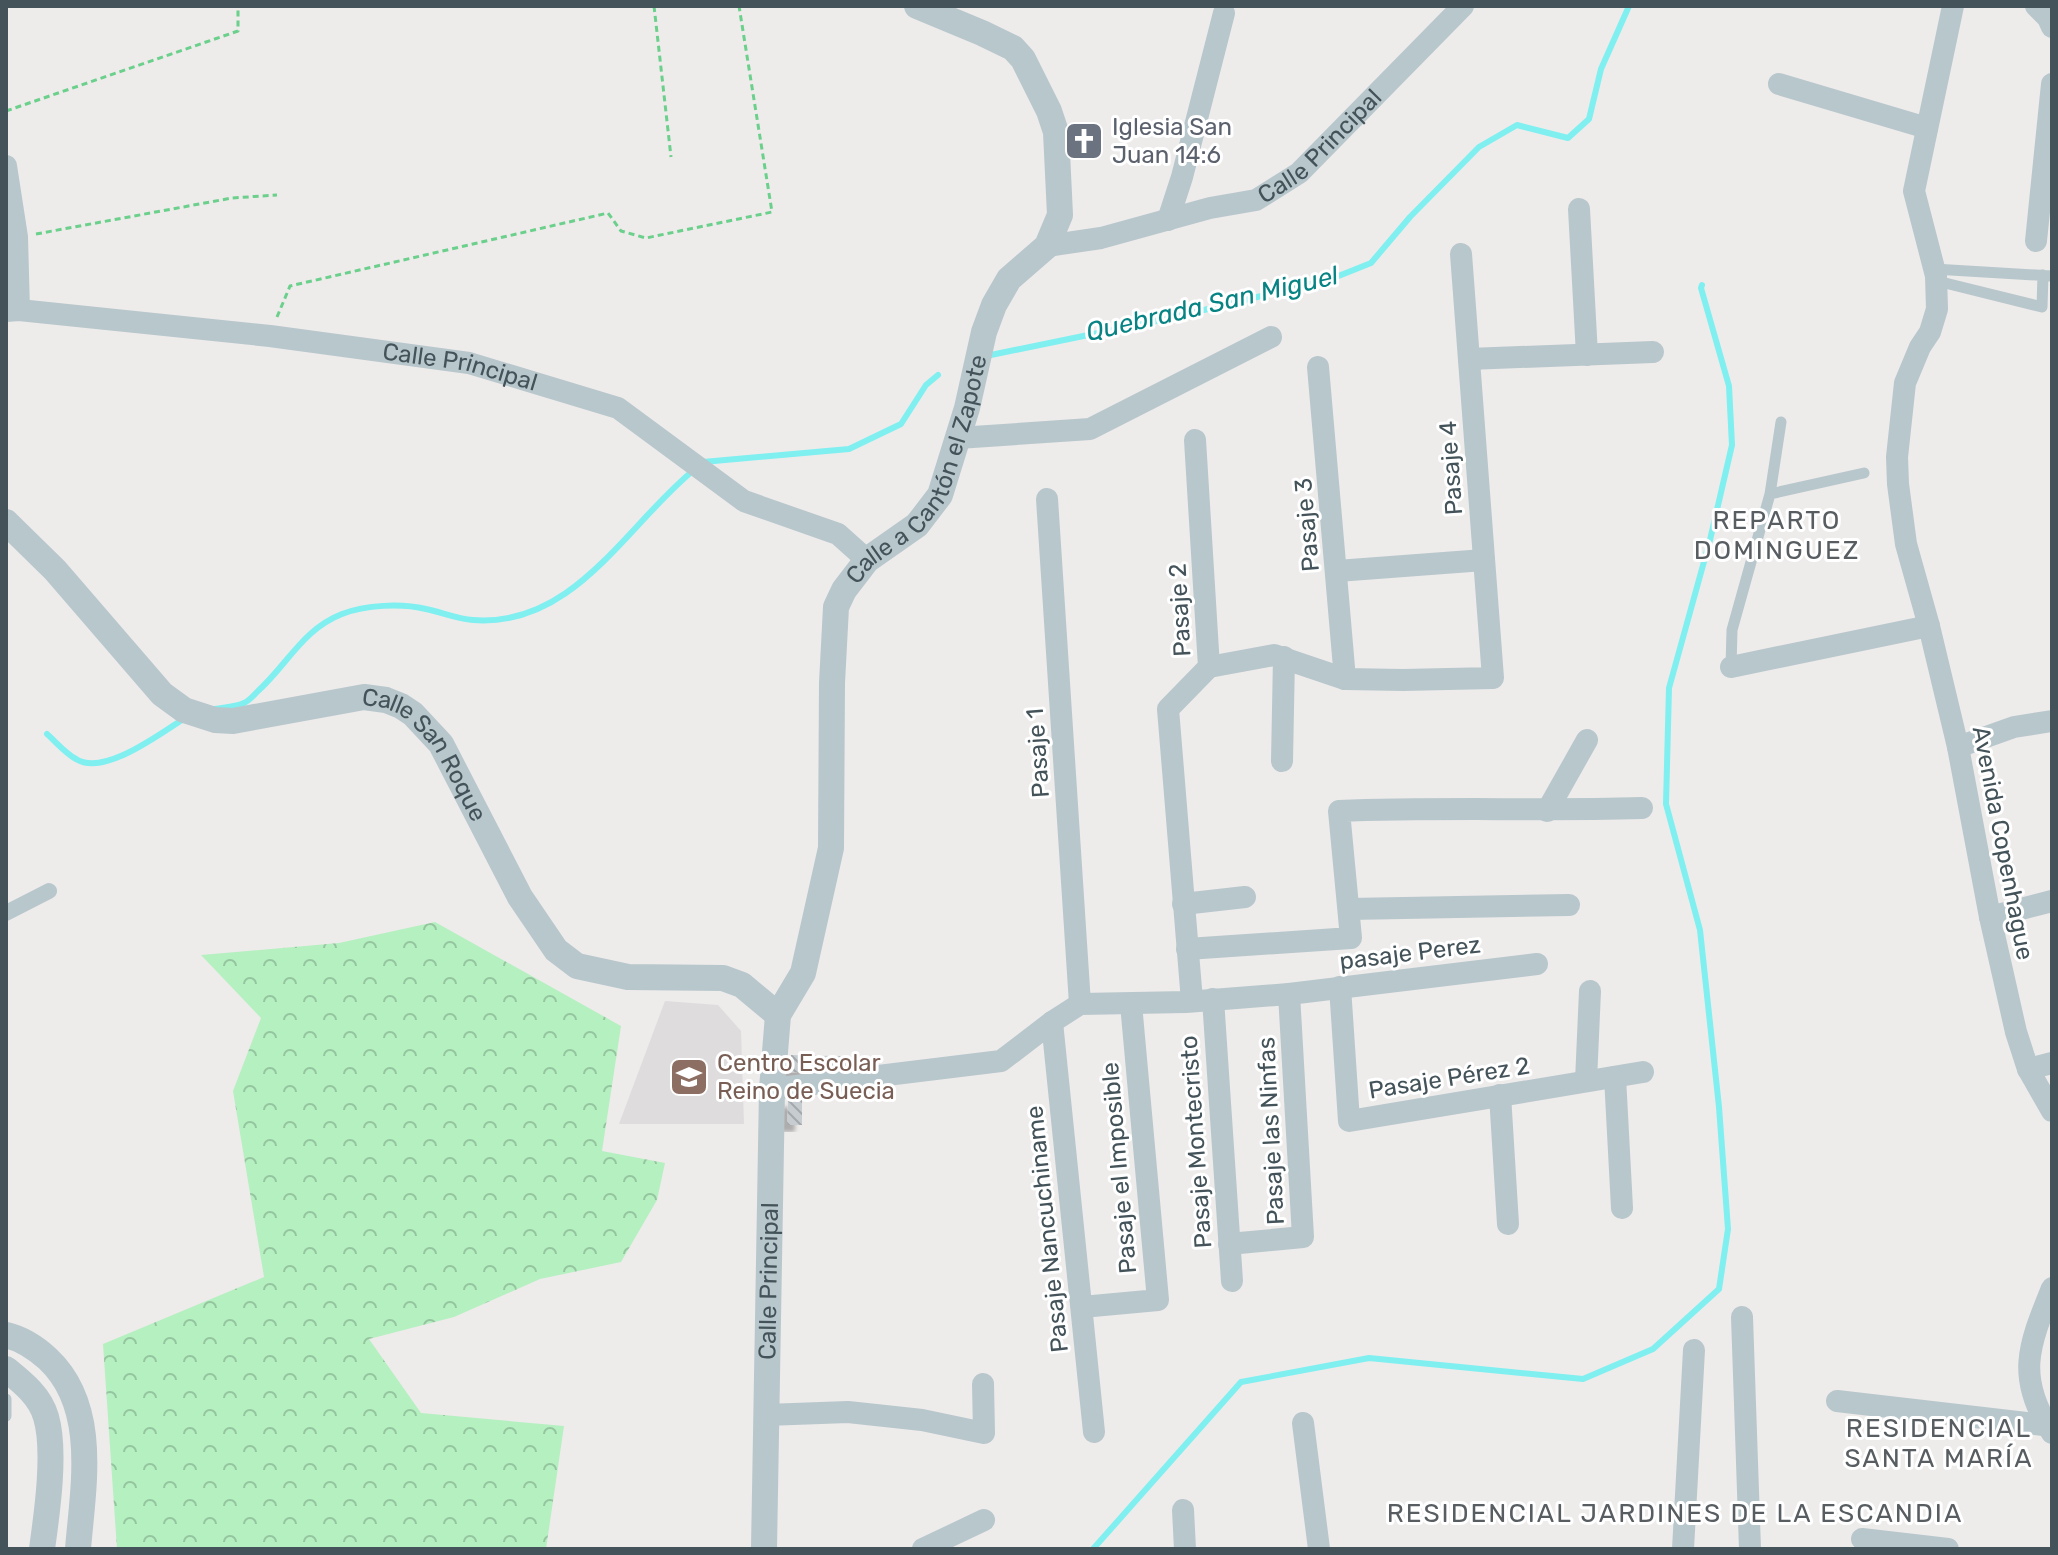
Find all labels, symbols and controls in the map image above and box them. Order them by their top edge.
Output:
street label: Calle Principal [1253,83,1387,209]
place label: Iglesia San Juan 14:6 [1112,113,1232,169]
church icon: Iglesia San Juan 14:6 [1063,120,1105,162]
water label: Quebrada San Miguel [1083,260,1342,348]
street label: Calle Principal [381,337,541,397]
street label: Calle a Cantón el Zapote [840,352,993,589]
street label: Pasaje 4 [1434,420,1468,516]
street label: Pasaje 3 [1289,477,1325,573]
district label: REPARTO DOMINGUEZ [1694,505,1860,566]
street label: Pasaje 2 [1164,563,1196,657]
street label: Calle San Roque [361,683,492,826]
street label: Pasaje 1 [1021,707,1055,799]
street label: Avenida Copenhague [1967,724,2039,962]
street label: pasaje Perez [1338,930,1482,976]
street label: Pasaje Montecristo [1175,1035,1217,1249]
street label: Pasaje las Ninfas [1252,1036,1290,1226]
place label: Centro Escolar Reino de Suecia [717,1049,895,1105]
street label: Pasaje Pérez 2 [1366,1051,1532,1105]
school or university icon: Centro Escolar Reino de Suecia [668,1056,710,1098]
street label: Pasaje el Imposible [1096,1061,1142,1275]
street label: Pasaje Nancuchiname [1020,1104,1074,1354]
street label: Calle Principal [753,1202,784,1360]
district label: RESIDENCIAL SANTA MARÍA [1844,1413,2034,1474]
district label: RESIDENCIAL JARDINES DE LA ESCANDIA [1387,1498,1963,1529]

